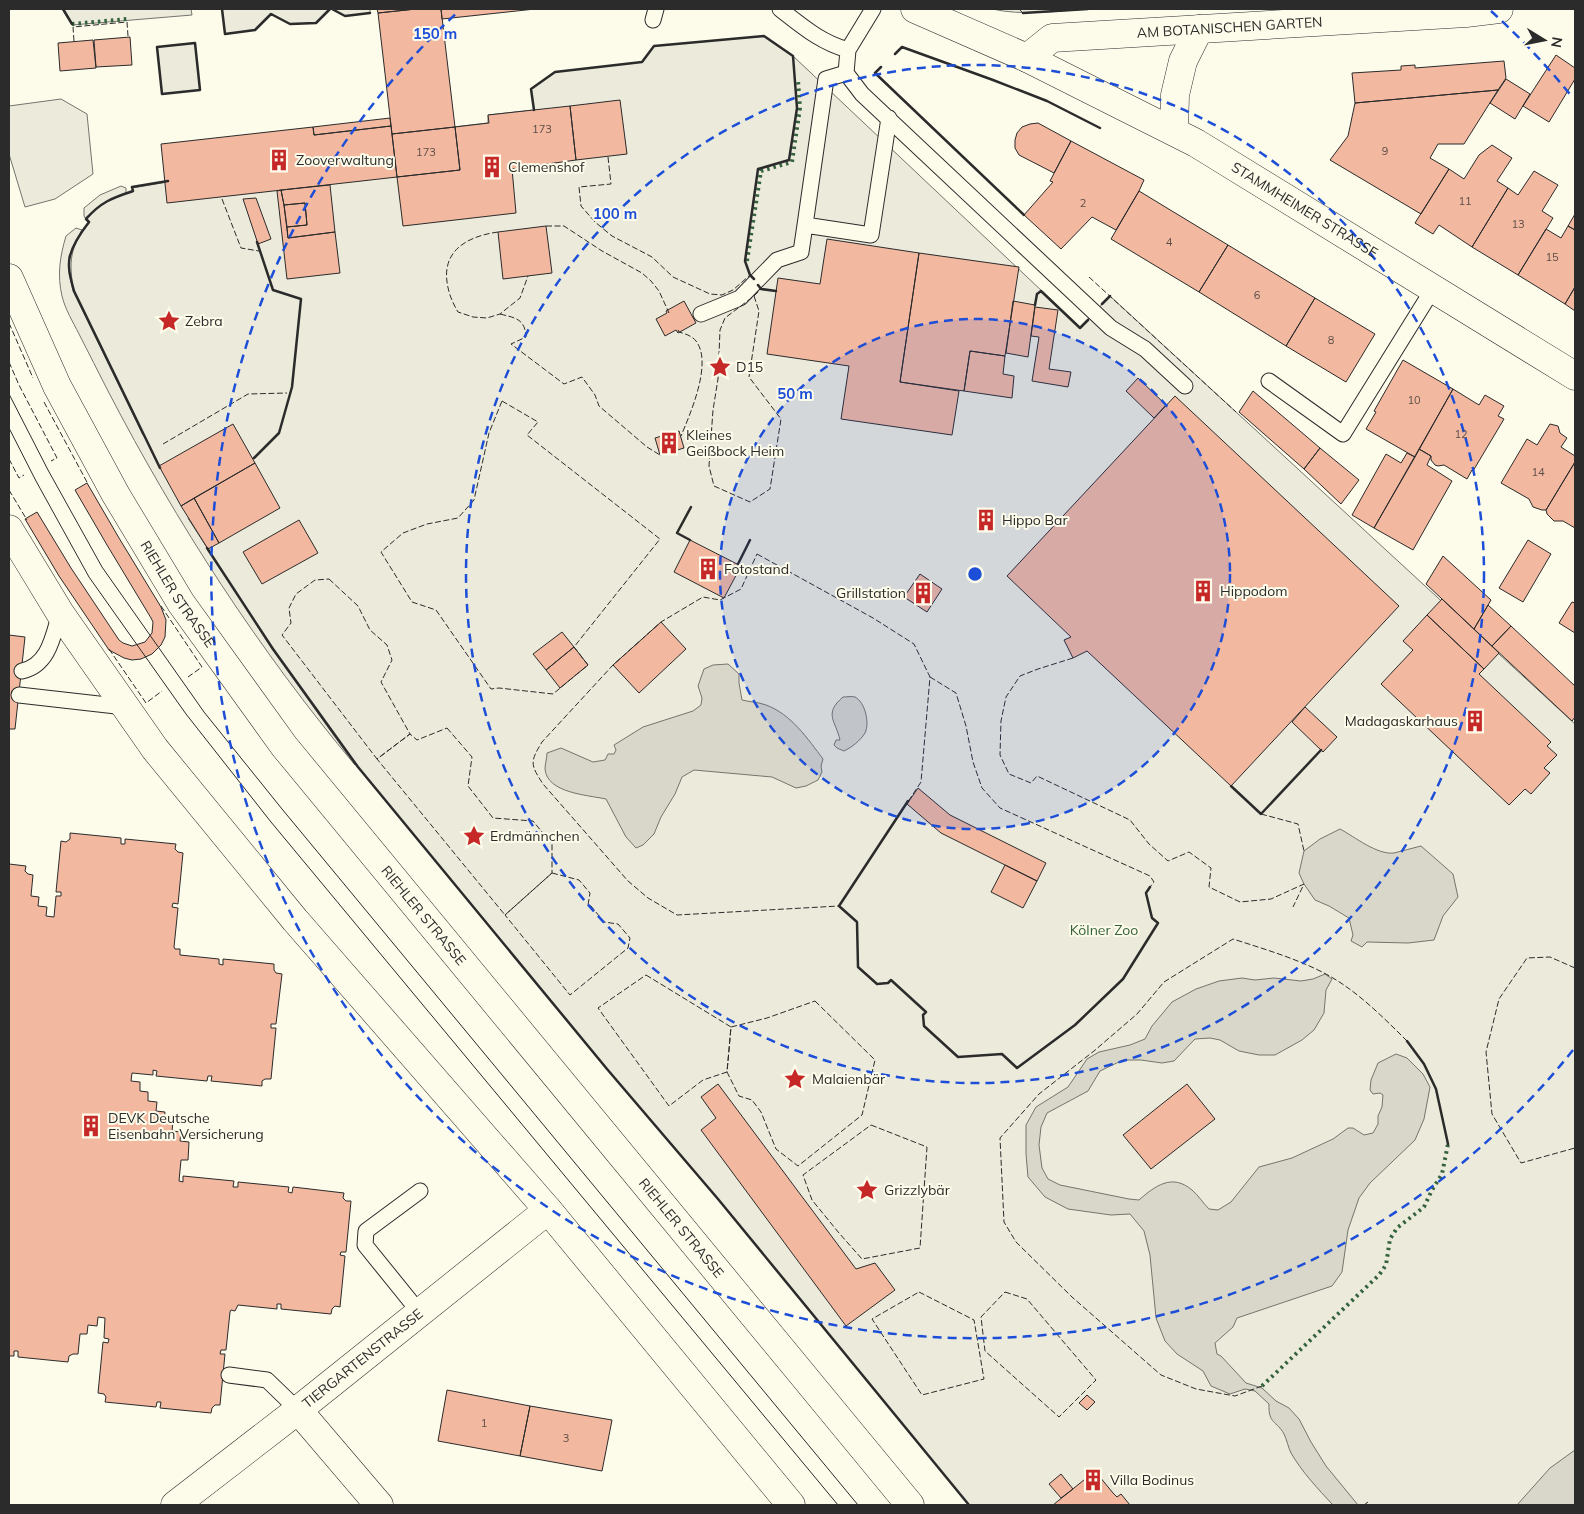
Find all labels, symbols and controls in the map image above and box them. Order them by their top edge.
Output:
street label: AM BOTANISCHEN GARTEN [1136,13,1323,42]
north arrow [1519,15,1569,65]
text: 150 m [413,24,457,43]
text: N [1547,35,1567,49]
house number: 173 [532,122,552,136]
house number: 9 [1382,144,1388,158]
house number: 173 [416,145,436,159]
building icon: Zooverwaltung [266,147,292,173]
place label: Zooverwaltung [296,151,394,169]
building icon: Clemenshof [479,154,505,180]
place label: Clemenshof [508,158,585,176]
street label: STAMMHEIMER STRASSE [1228,158,1381,262]
house number: 11 [1458,194,1472,208]
house number: 2 [1080,196,1087,210]
text: 100 m [593,204,637,223]
house number: 13 [1511,217,1525,231]
house number: 4 [1166,235,1173,249]
house number: 15 [1545,250,1559,264]
house number: 6 [1254,288,1261,302]
place icon: Zebra [156,308,182,334]
place label: Zebra [185,312,223,330]
house number: 8 [1328,333,1335,347]
place icon: D15 [707,354,733,380]
place label: D15 [736,358,763,376]
text: 50 m [777,384,813,403]
house number: 10 [1407,393,1421,407]
place label: Kleines Geißbock Heim [686,426,784,460]
house number: 12 [1454,427,1468,441]
building icon: Kleines Geißbock Heim [656,430,682,456]
house number: 14 [1531,465,1545,479]
building icon: Hippo Bar [973,507,999,533]
place label: Hippo Bar [1002,511,1068,529]
street label: RIEHLER STRASSE [137,537,219,651]
building icon: Fotostand [695,556,721,582]
place label: Fotostand [724,560,789,578]
centre of rings [966,565,984,583]
building icon: Hippodom [1190,578,1216,604]
building icon: Grillstation [910,580,936,606]
place label: Hippodom [1220,582,1288,600]
place label: Grillstation [836,584,906,602]
building icon: Madagaskarhaus [1462,708,1488,734]
place label: Madagaskarhaus [1345,712,1458,730]
place icon: Erdmännchen [461,823,487,849]
place label: Erdmännchen [490,827,580,845]
street label: RIEHLER STRASSE [377,862,470,969]
park label: Kölner Zoo [1070,921,1138,939]
place icon: Malaienbär [782,1066,808,1092]
place label: Malaienbär [812,1070,886,1088]
place label: DEVK Deutsche Eisenbahn Versicherung [108,1109,264,1143]
building icon: DEVK Deutsche Eisenbahn Versicherung [78,1113,104,1139]
street label: RIEHLER STRASSE [635,1174,728,1281]
place icon: Grizzlybär [854,1177,880,1203]
place label: Grizzlybär [884,1181,951,1199]
street label: TIERGARTENSTRASSE [298,1305,426,1412]
house number: 1 [481,1416,487,1430]
house number: 3 [563,1431,569,1445]
building icon: Villa Bodinus [1080,1467,1106,1493]
place label: Villa Bodinus [1110,1471,1194,1489]

